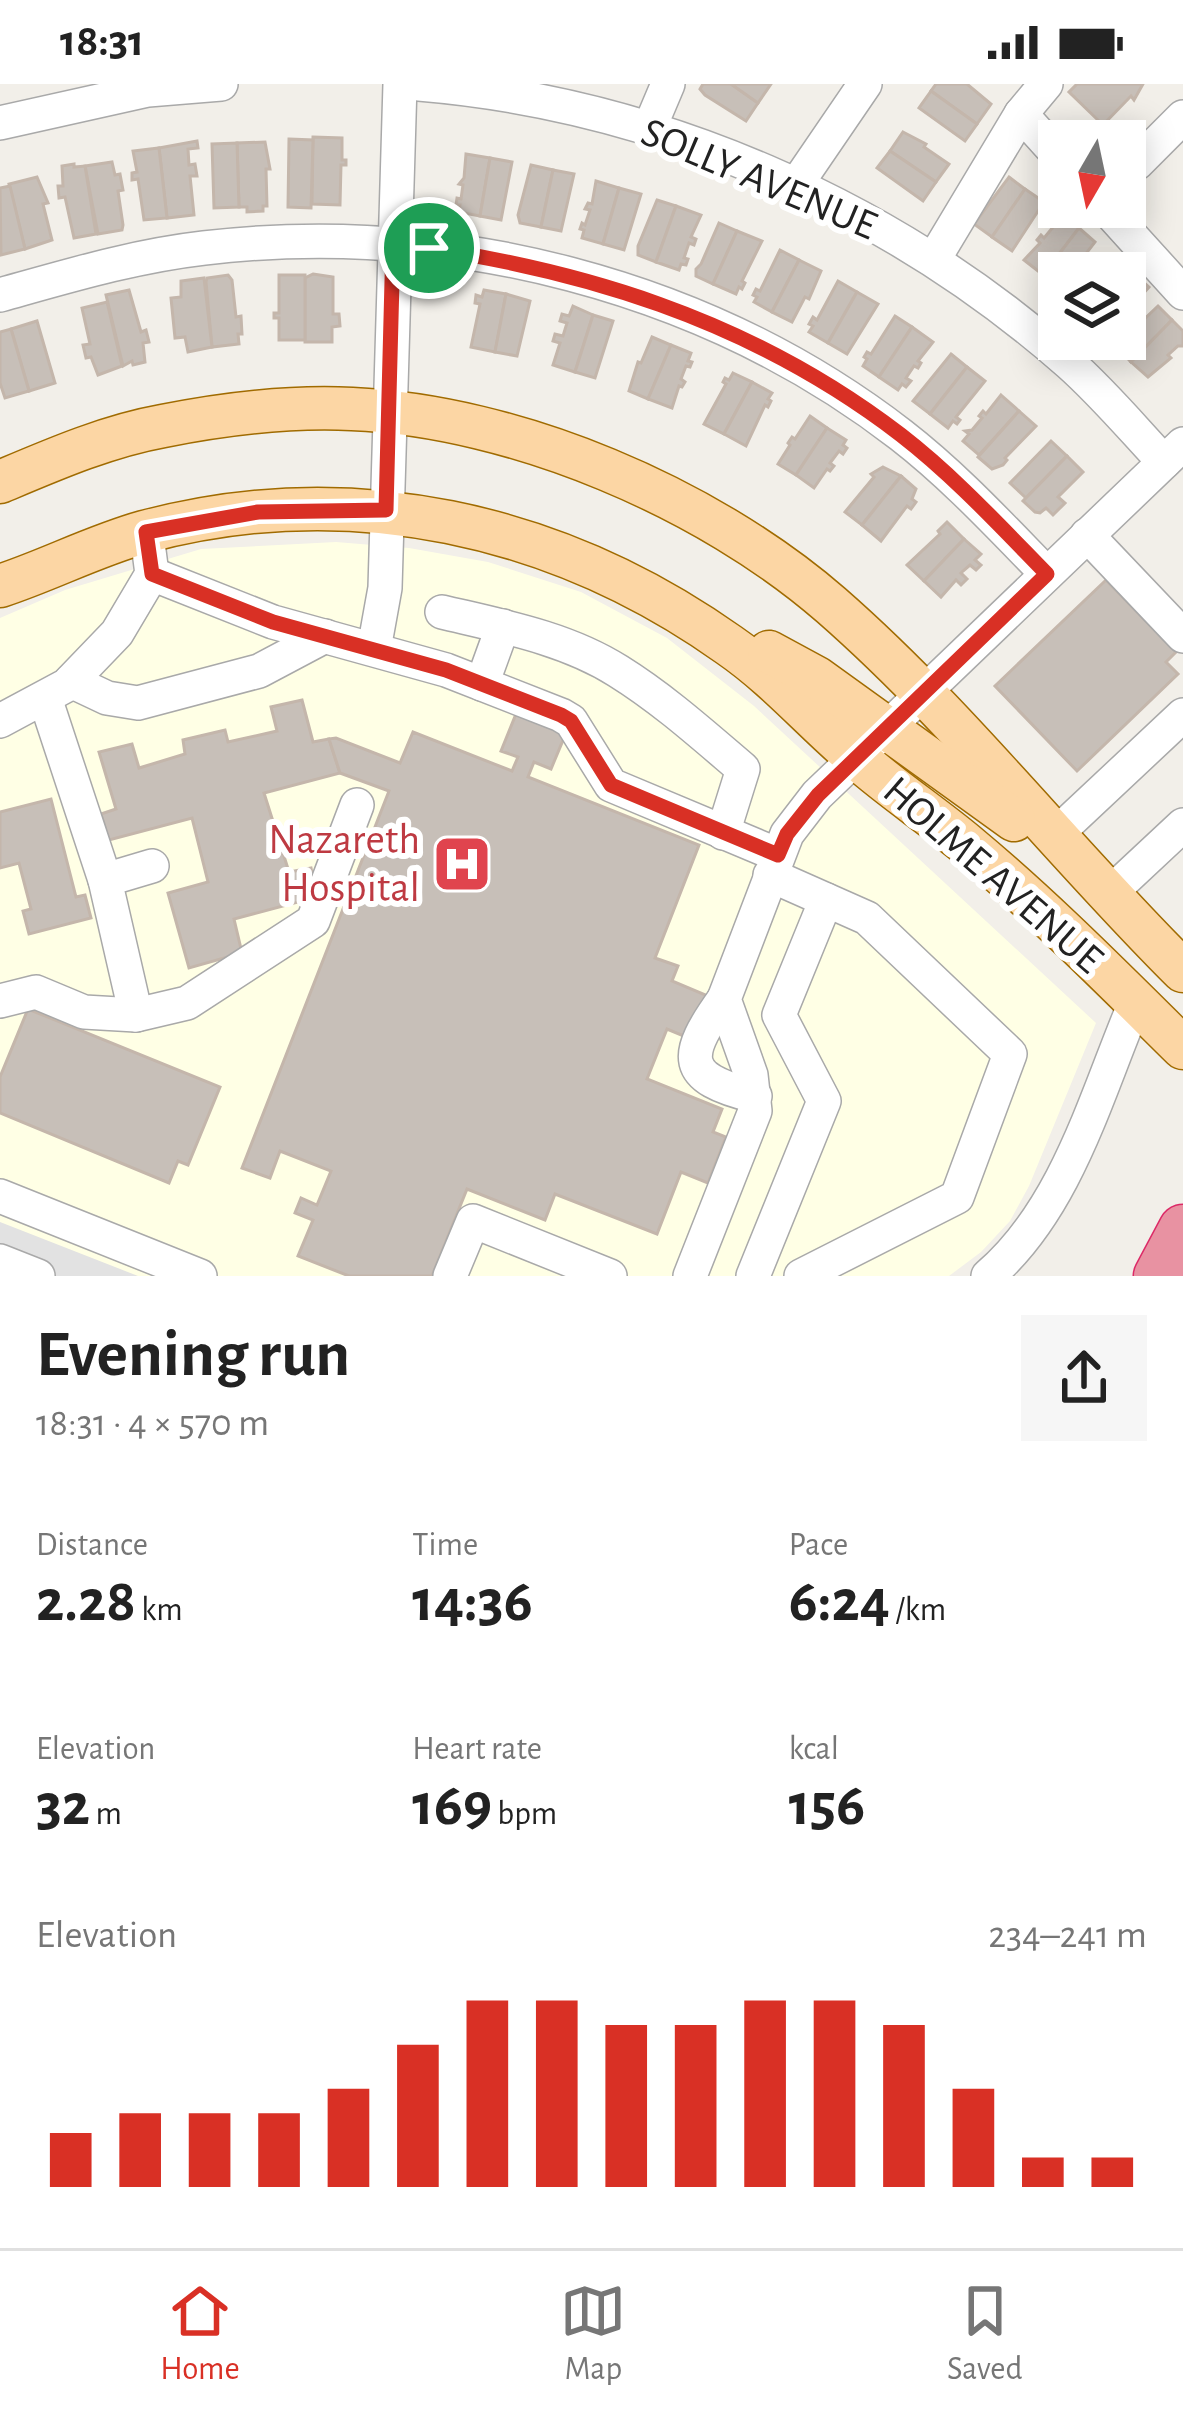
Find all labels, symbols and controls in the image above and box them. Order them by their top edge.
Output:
text: 18:31 [60,19,144,64]
street label: SOLLY AVENUE [635,111,883,247]
north arrow [1038,120,1146,228]
map controls [1038,120,1146,360]
pin [378,197,480,299]
icon: arrive [396,215,462,281]
button: layers [1038,252,1146,360]
street label: HOLME AVENUE [875,769,1111,981]
place label: Nazareth Hospital [268,819,420,909]
hospital icon: Nazareth Hospital [431,833,493,895]
button: share [1021,1315,1147,1441]
text: Evening run [36,1322,350,1388]
text: 18:31 · 4 × 570 m [36,1404,269,1443]
text: Distance [36,1529,148,1562]
text: Time [412,1529,478,1562]
text: Pace [789,1529,848,1562]
text: 2.28 [36,1572,136,1632]
text: 14:36 [412,1572,533,1632]
text: 6:24 [789,1572,890,1632]
text: km [136,1594,183,1627]
text: /km [890,1594,946,1627]
text: Elevation [36,1733,155,1766]
text: Heart rate [412,1733,542,1766]
text: kcal [789,1733,839,1766]
text: 32 [36,1776,90,1836]
text: 169 [412,1776,492,1836]
text: 156 [789,1776,865,1836]
text: m [90,1798,122,1831]
text: bpm [492,1798,557,1831]
text: Elevation [36,1916,177,1955]
text: 234–241 m [988,1916,1147,1955]
tab: Home [160,2278,240,2390]
tab: Map [560,2278,626,2390]
tab: Saved [947,2278,1023,2390]

